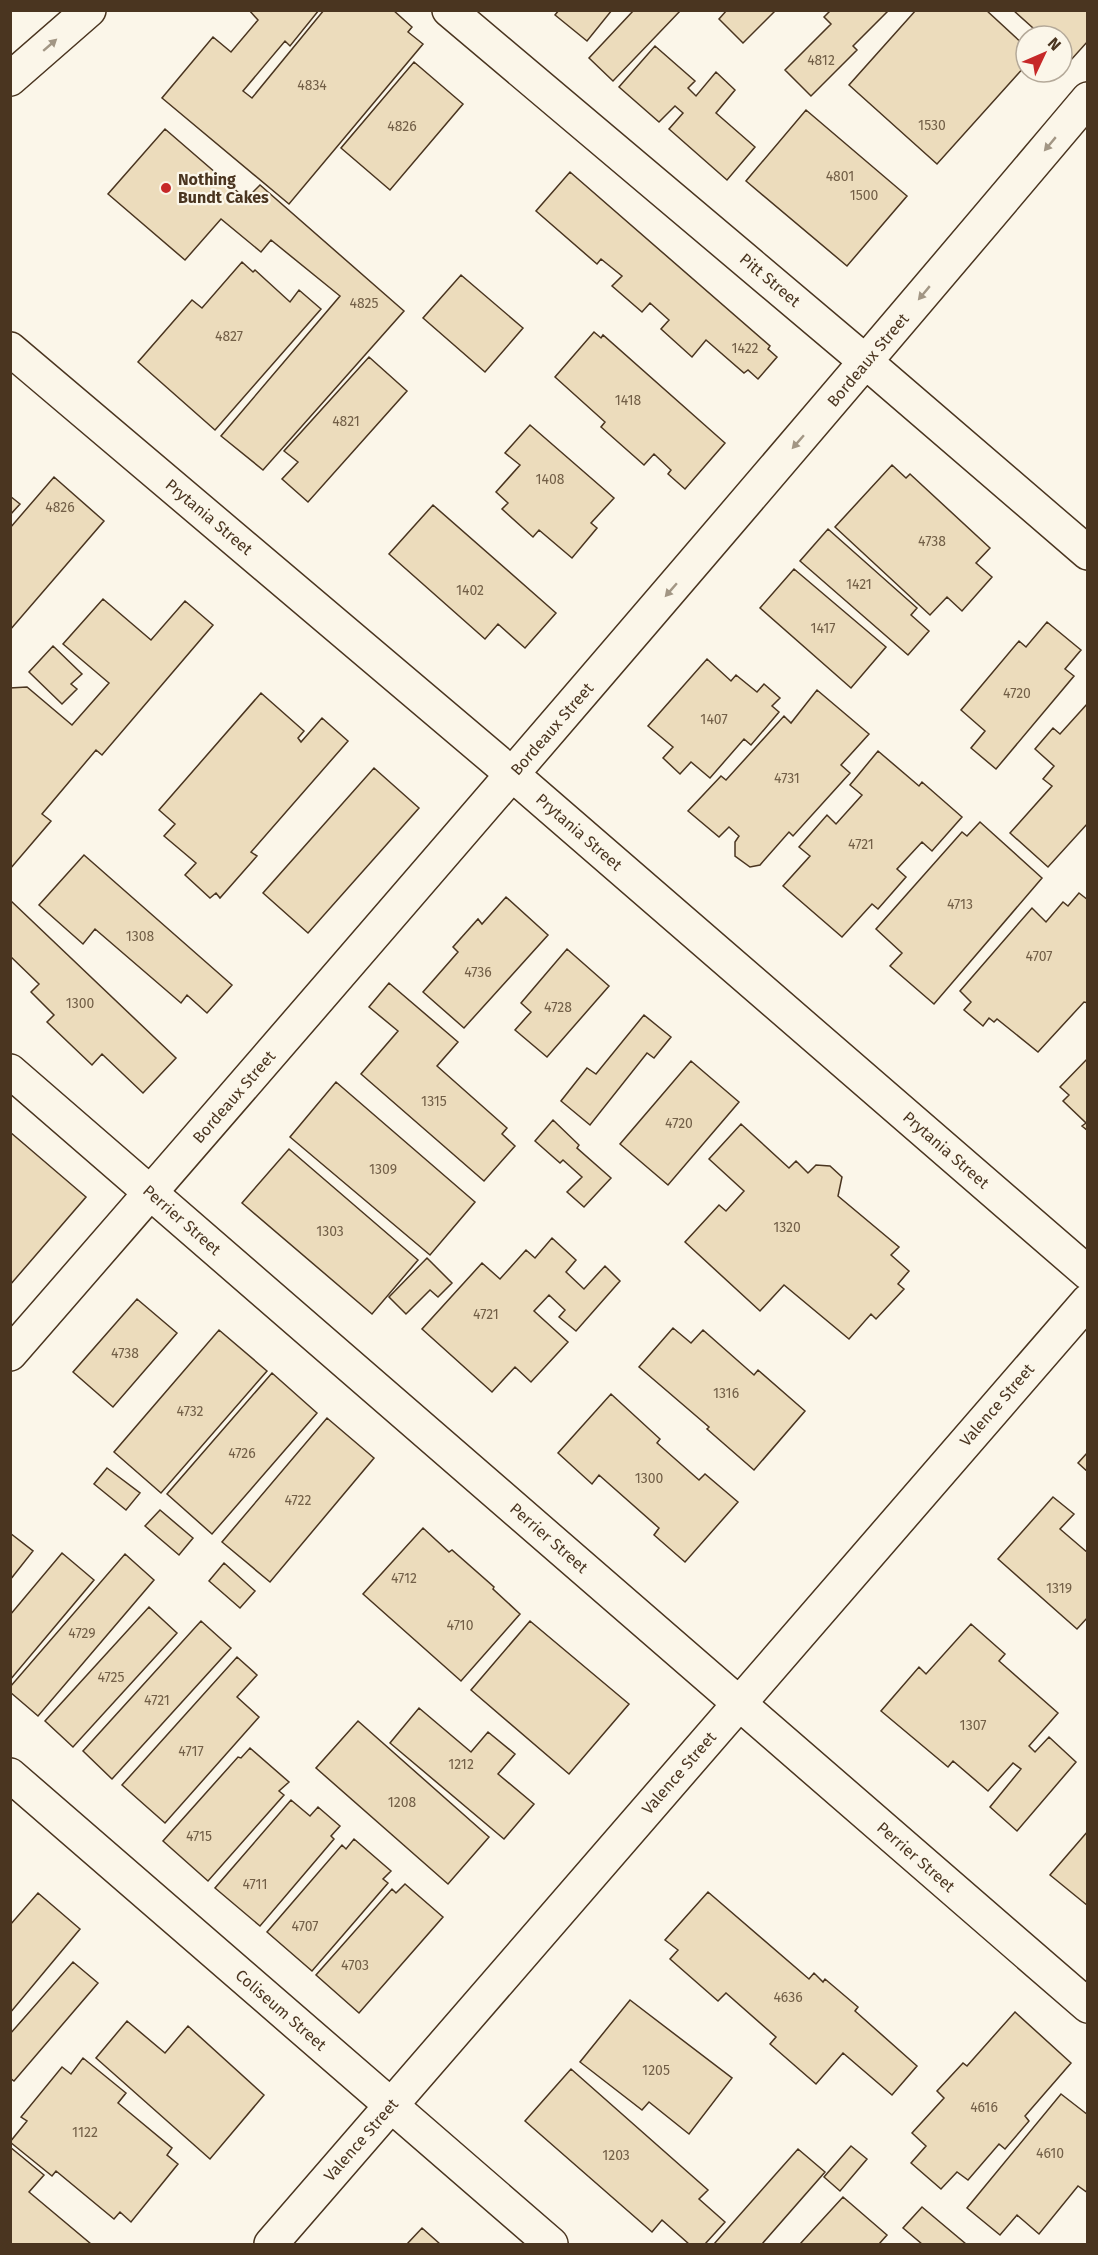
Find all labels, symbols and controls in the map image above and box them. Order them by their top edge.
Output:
north arrow [1014,24,1074,84]
text: N [1044,34,1065,54]
one-way arrow [42,39,57,52]
house number: 4812 [807,52,835,69]
house number: 4834 [297,77,327,94]
house number: 1530 [918,117,946,134]
house number: 4826 [387,118,417,135]
one-way arrow [1044,136,1057,151]
house number: 4801 [826,168,854,185]
place label: Nothing Bundt Cakes [178,170,269,207]
marker: Nothing Bundt Cakes [159,181,173,195]
house number: 1500 [850,187,879,204]
street label: Pitt Street [736,249,804,311]
one-way arrow [918,285,931,300]
house number: 4825 [350,295,378,312]
street label: Bordeaux Street [823,309,913,411]
house number: 4827 [215,328,243,345]
house number: 1422 [731,340,759,357]
house number: 1418 [615,392,642,409]
house number: 4821 [332,413,360,430]
one-way arrow [792,434,805,449]
house number: 1408 [535,471,565,488]
street label: Prytania Street [162,475,257,559]
house number: 4826 [45,499,75,516]
house number: 4738 [918,533,946,550]
house number: 1421 [846,576,872,593]
house number: 1402 [456,582,484,599]
one-way arrow [665,582,678,597]
house number: 1417 [811,620,835,637]
street label: Bordeaux Street [507,679,597,779]
house number: 4720 [1003,685,1031,702]
house number: 1407 [700,711,728,728]
house number: 4731 [774,770,800,787]
street label: Prytania Street [532,790,626,875]
house number: 4721 [848,836,874,853]
house number: 4713 [947,896,973,913]
house number: 1308 [126,928,155,945]
house number: 4707 [1026,948,1052,965]
house number: 4736 [464,964,492,981]
house number: 1300 [66,995,95,1012]
house number: 4728 [544,999,572,1016]
street label: Bordeaux Street [189,1047,279,1147]
house number: 1315 [421,1093,447,1110]
street label: Prytania Street [899,1108,993,1193]
house number: 4720 [665,1115,693,1132]
house number: 1309 [369,1161,397,1178]
street label: Perrier Street [139,1181,225,1259]
house number: 1320 [773,1219,801,1236]
house number: 1303 [316,1223,344,1240]
house number: 4721 [473,1306,499,1323]
house number: 4738 [111,1345,139,1362]
street label: Valence Street [956,1360,1038,1450]
house number: 1316 [713,1385,739,1402]
house number: 4732 [177,1403,204,1420]
house number: 4726 [228,1445,256,1462]
house number: 1300 [635,1470,664,1487]
house number: 4722 [285,1492,312,1509]
street label: Perrier Street [506,1499,592,1577]
house number: 4712 [391,1570,417,1587]
house number: 1319 [1046,1580,1072,1597]
house number: 4710 [447,1617,474,1634]
house number: 4729 [68,1625,96,1642]
house number: 4725 [97,1669,125,1686]
house number: 4721 [144,1692,170,1709]
house number: 1307 [960,1717,986,1734]
street label: Valence Street [638,1728,720,1818]
house number: 4717 [178,1743,204,1760]
house number: 1212 [448,1756,474,1773]
house number: 1208 [388,1794,417,1811]
street label: Perrier Street [873,1818,959,1896]
house number: 4715 [186,1828,212,1845]
house number: 4711 [242,1876,268,1893]
house number: 4707 [292,1918,318,1935]
house number: 4703 [341,1957,369,1974]
street label: Coliseum Street [232,1965,330,2055]
house number: 4636 [773,1989,803,2006]
house number: 1205 [642,2062,670,2079]
street label: Valence Street [320,2095,402,2185]
house number: 4616 [970,2099,998,2116]
house number: 1122 [72,2124,98,2141]
house number: 4610 [1036,2145,1064,2162]
house number: 1203 [602,2147,630,2164]

